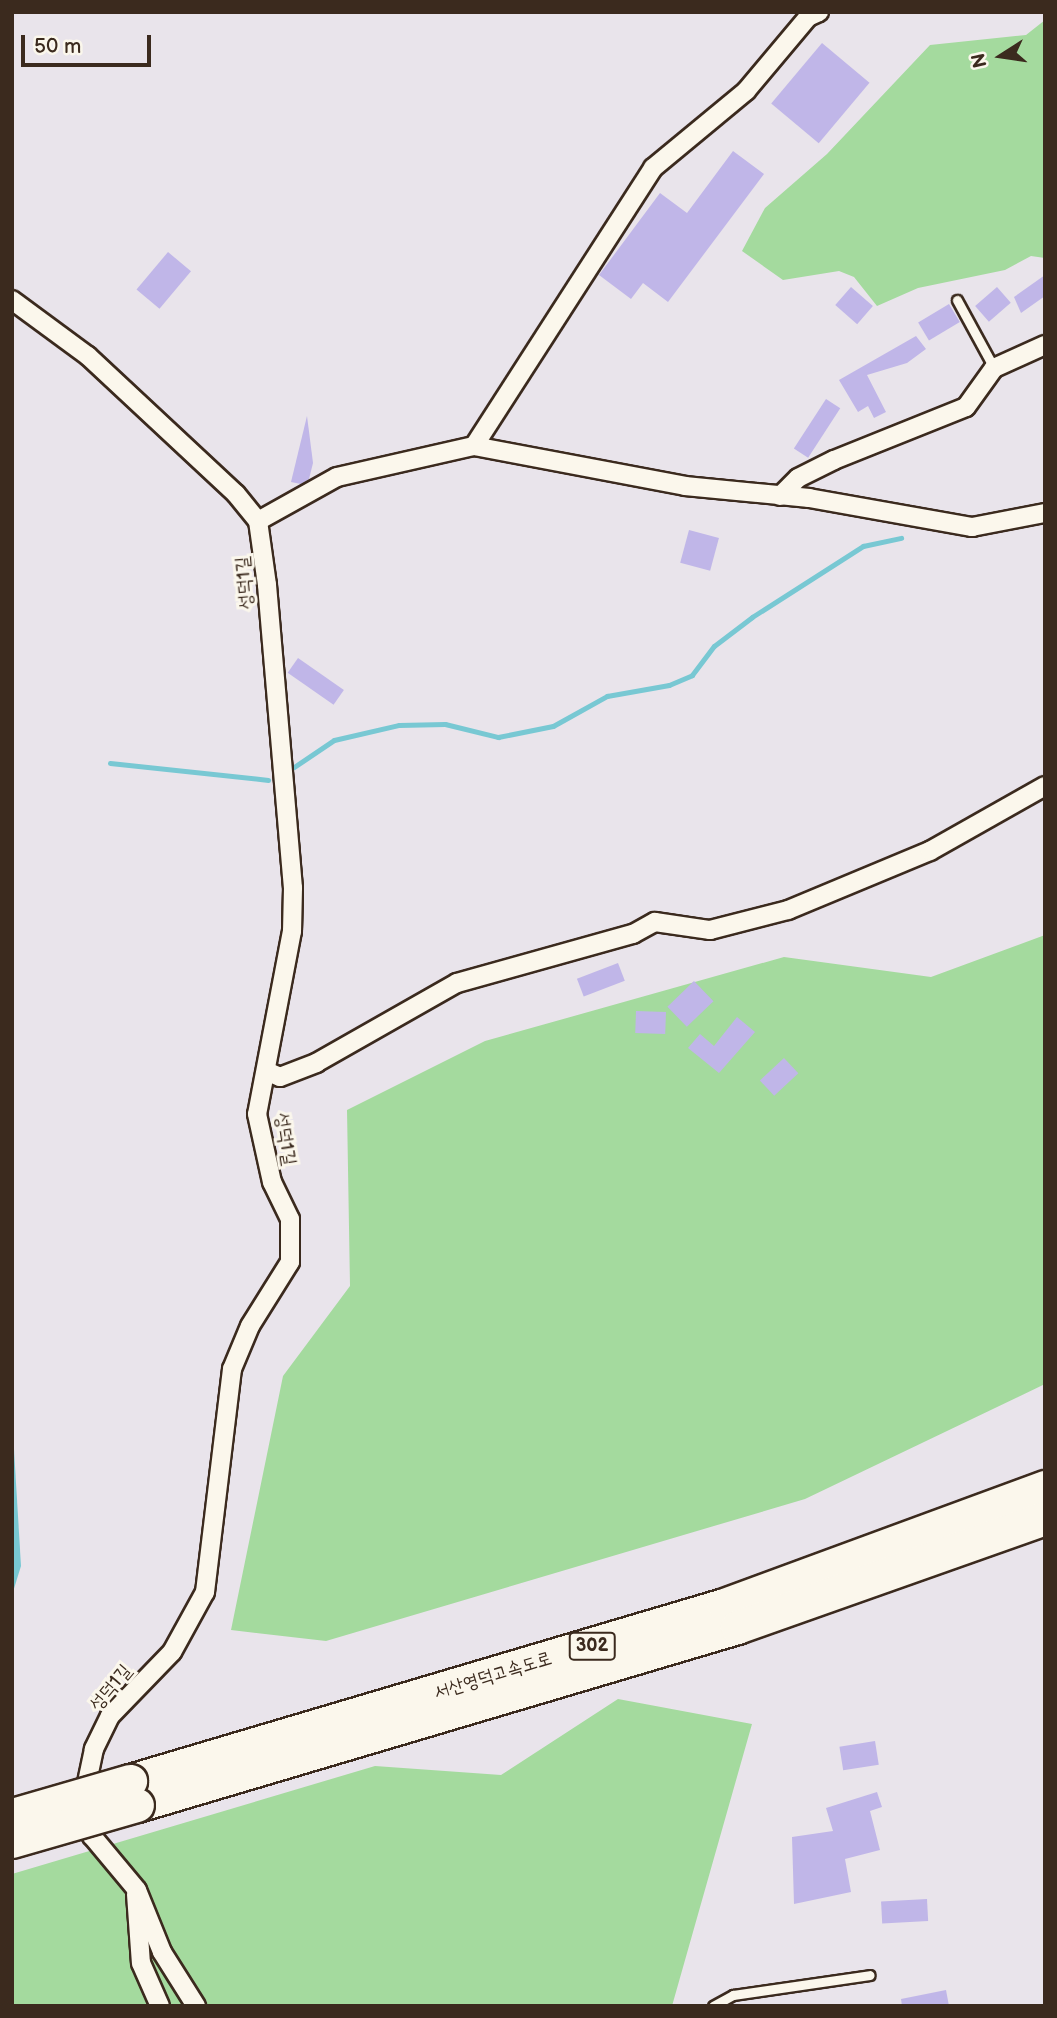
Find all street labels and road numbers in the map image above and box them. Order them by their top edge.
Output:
street label: 성덕1길 [231,555,259,611]
street label: 성덕1길 [270,1111,300,1167]
road number: 302 [568,1632,616,1660]
street label: 서산영덕고속도로 [431,1647,555,1705]
street label: 성덕1길 [85,1660,137,1716]

